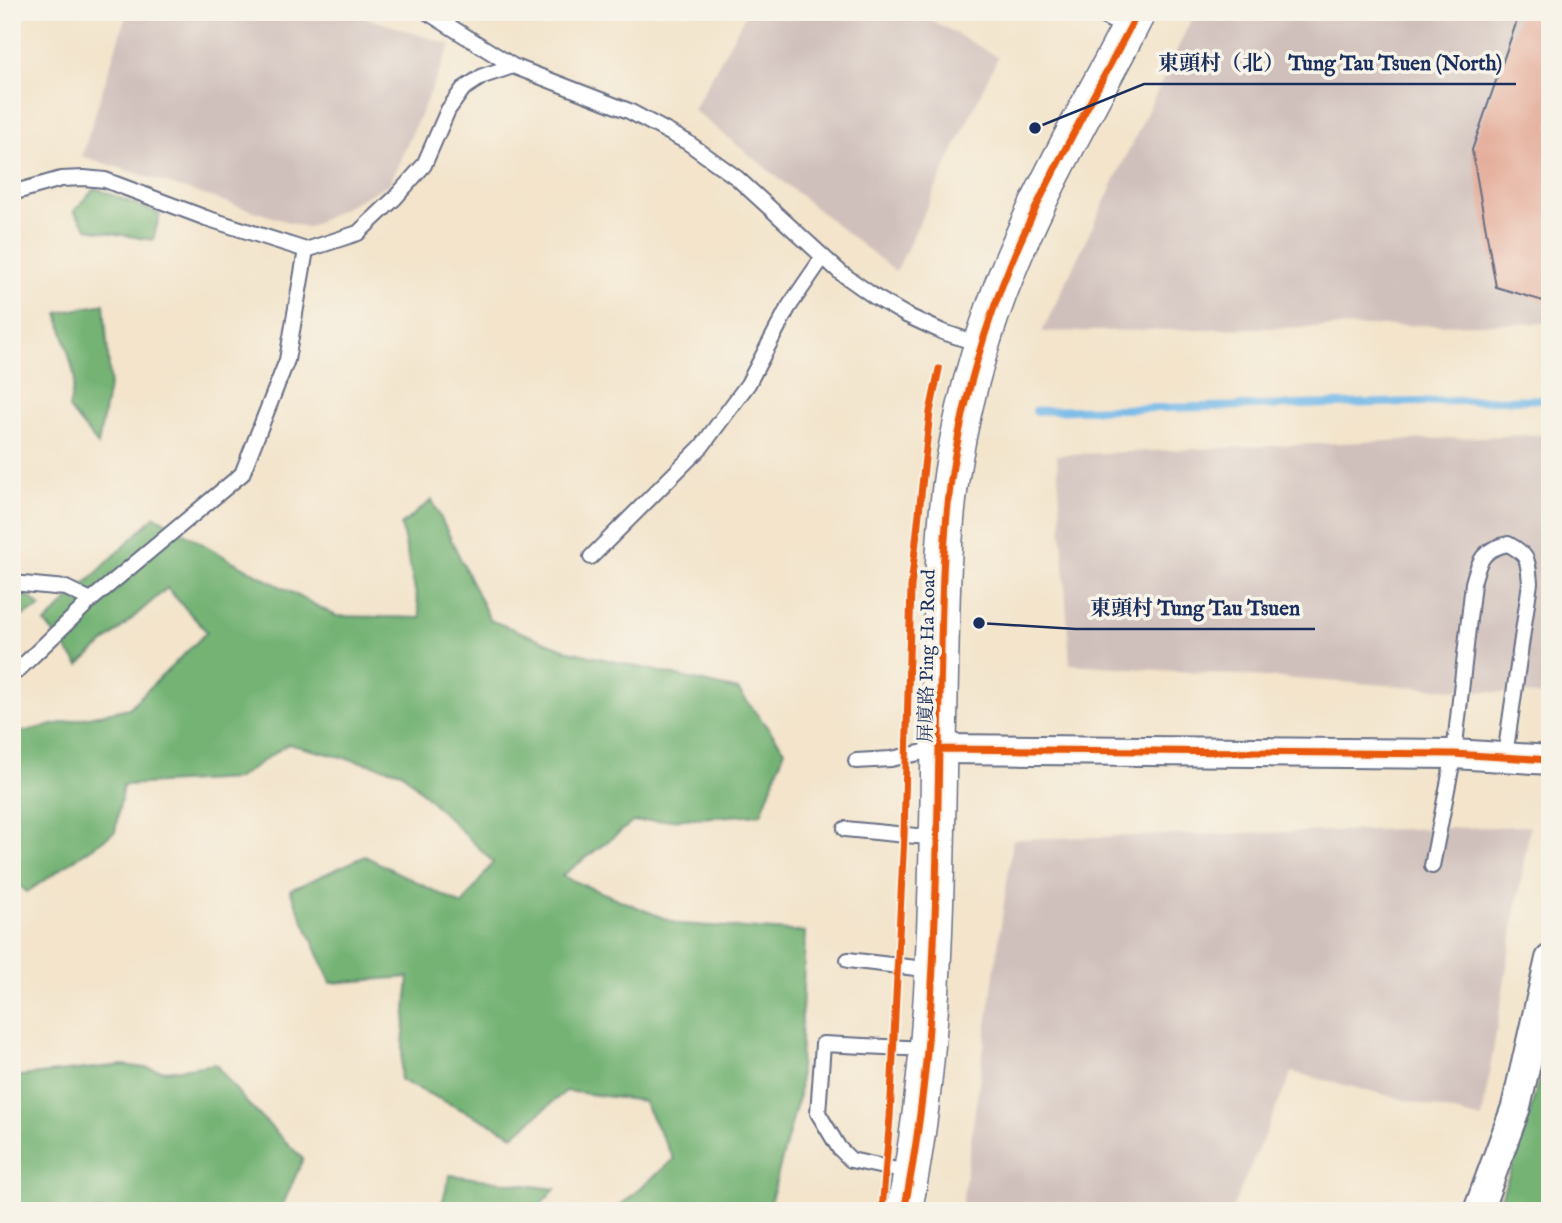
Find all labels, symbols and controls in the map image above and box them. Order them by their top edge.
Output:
callout: 東頭村（北） Tung Tau Tsuen (North) [1144,42,1516,84]
text: 東頭村（北） Tung Tau Tsuen (North) [1158,51,1502,78]
street label: 屏廈路 Ping Ha Road [914,568,942,743]
callout: 東頭村 Tung Tau Tsuen [1076,587,1315,629]
text: 東頭村 Tung Tau Tsuen [1090,596,1300,623]

